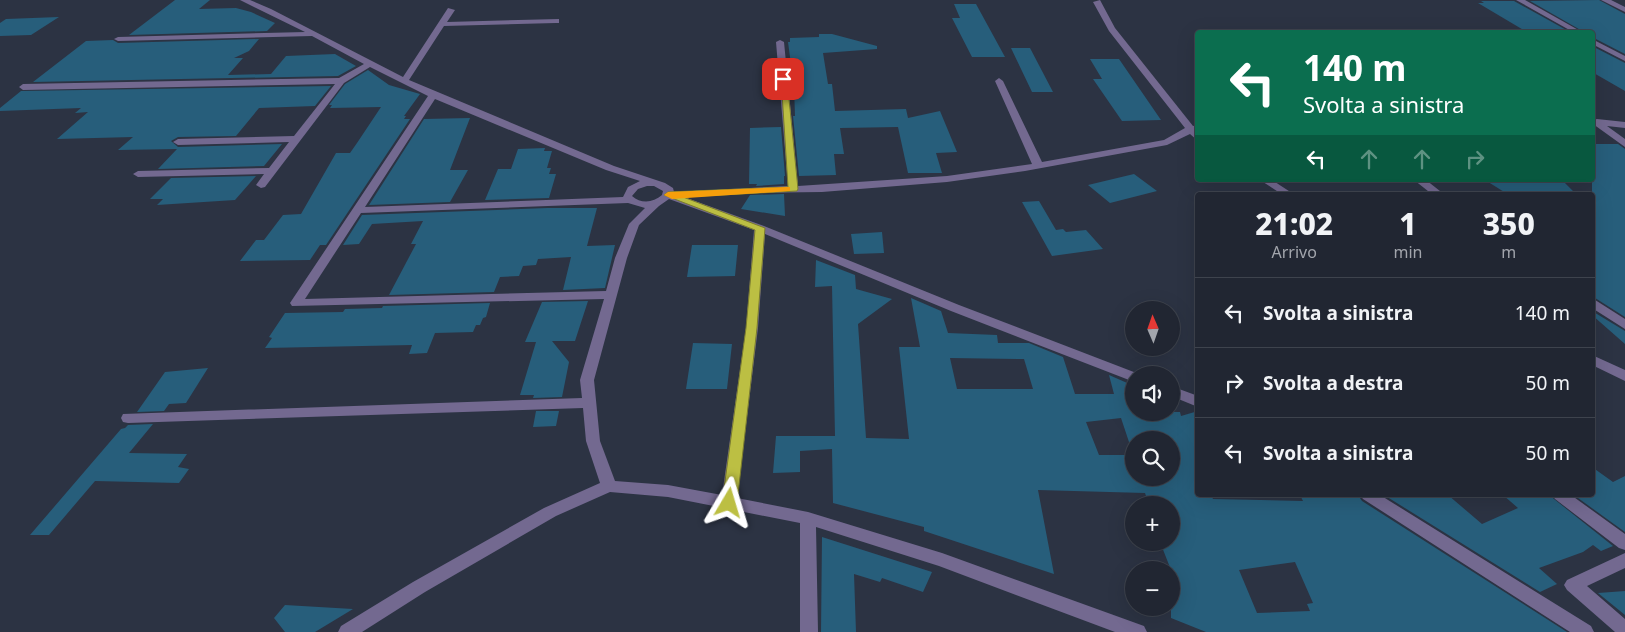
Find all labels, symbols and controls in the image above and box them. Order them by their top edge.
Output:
text: 140 m [1303,44,1406,91]
icon: left [1220,50,1285,115]
pin [762,58,804,100]
icon: arrive [769,65,797,93]
text: Svolta a sinistra [1303,89,1464,119]
icon: left [1302,145,1330,173]
icon: ahead [1355,145,1383,173]
icon: ahead [1408,145,1436,173]
icon: right [1461,145,1489,173]
text: 21:02 [1255,203,1333,244]
text: 1 [1399,203,1417,244]
text: 350 [1483,203,1535,244]
text: Arrivo [1272,241,1317,263]
text: min [1393,241,1422,263]
text: m [1501,241,1516,263]
icon: left [1220,299,1248,327]
text: Svolta a sinistra [1263,300,1413,326]
text: 140 m [1515,300,1570,326]
north arrow [1125,301,1180,356]
map controls [1125,301,1180,616]
button: sound [1125,366,1180,421]
icon: right [1220,369,1248,397]
text: Svolta a destra [1263,370,1403,396]
text: 50 m [1526,370,1570,396]
button: search [1125,431,1180,486]
icon: left [1220,439,1248,467]
text: Svolta a sinistra [1263,440,1413,466]
text: 50 m [1526,440,1570,466]
position arrow [702,476,754,528]
button: + [1125,496,1180,551]
button: − [1125,561,1180,616]

